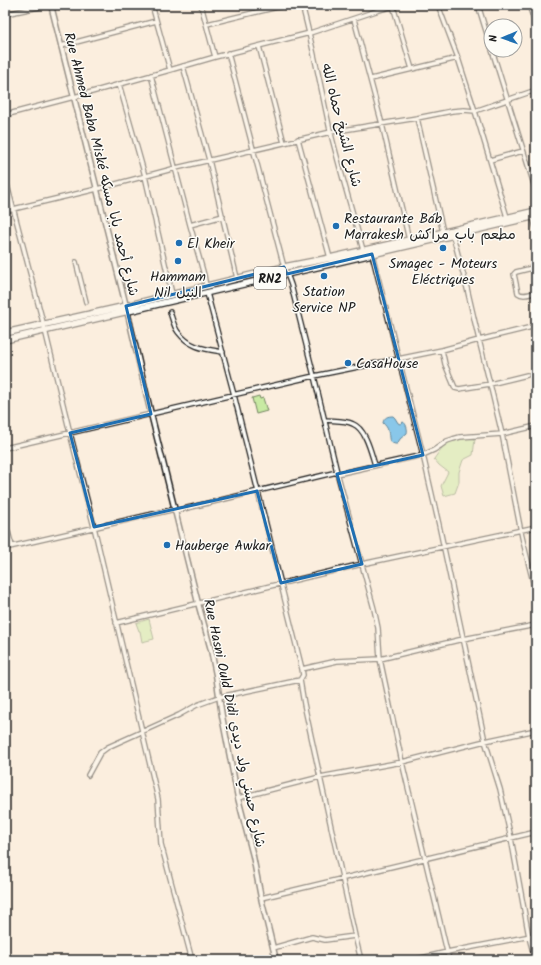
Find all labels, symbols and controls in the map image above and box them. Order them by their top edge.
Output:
north arrow [483,18,523,58]
street label: Rue Ahmed Baba Miské شارع أحمد بابا مسكه [58,30,145,298]
text: N [485,34,503,42]
street label: شارع الشيخ حماه الله [315,61,367,189]
place label: Restaurante Báb Marrakesh مطعم باب مراكش [344,208,516,246]
marker: Restaurante Báb Marrakesh مطعم باب مراكش [331,221,341,231]
place label: El Kheir [187,233,236,255]
marker: El Kheir [174,238,184,248]
marker: Smagec - Moteurs Eléctriques [438,243,448,253]
place label: Smagec - Moteurs Eléctriques [389,253,497,291]
marker: Hammam Nil النيل [173,256,183,266]
place label: Hammam Nil النيل [150,266,206,304]
road number: RN2 [254,267,286,289]
marker: Station Service NP [319,271,329,281]
place label: Station Service NP [293,281,356,319]
place label: CasaHouse [356,353,419,375]
marker: CasaHouse [343,358,353,368]
place label: Hauberge Awkar [175,535,272,557]
marker: Hauberge Awkar [162,540,172,550]
street label: Rue Hasni Ould Didi شارع حسني ولد ديدي [196,597,271,850]

